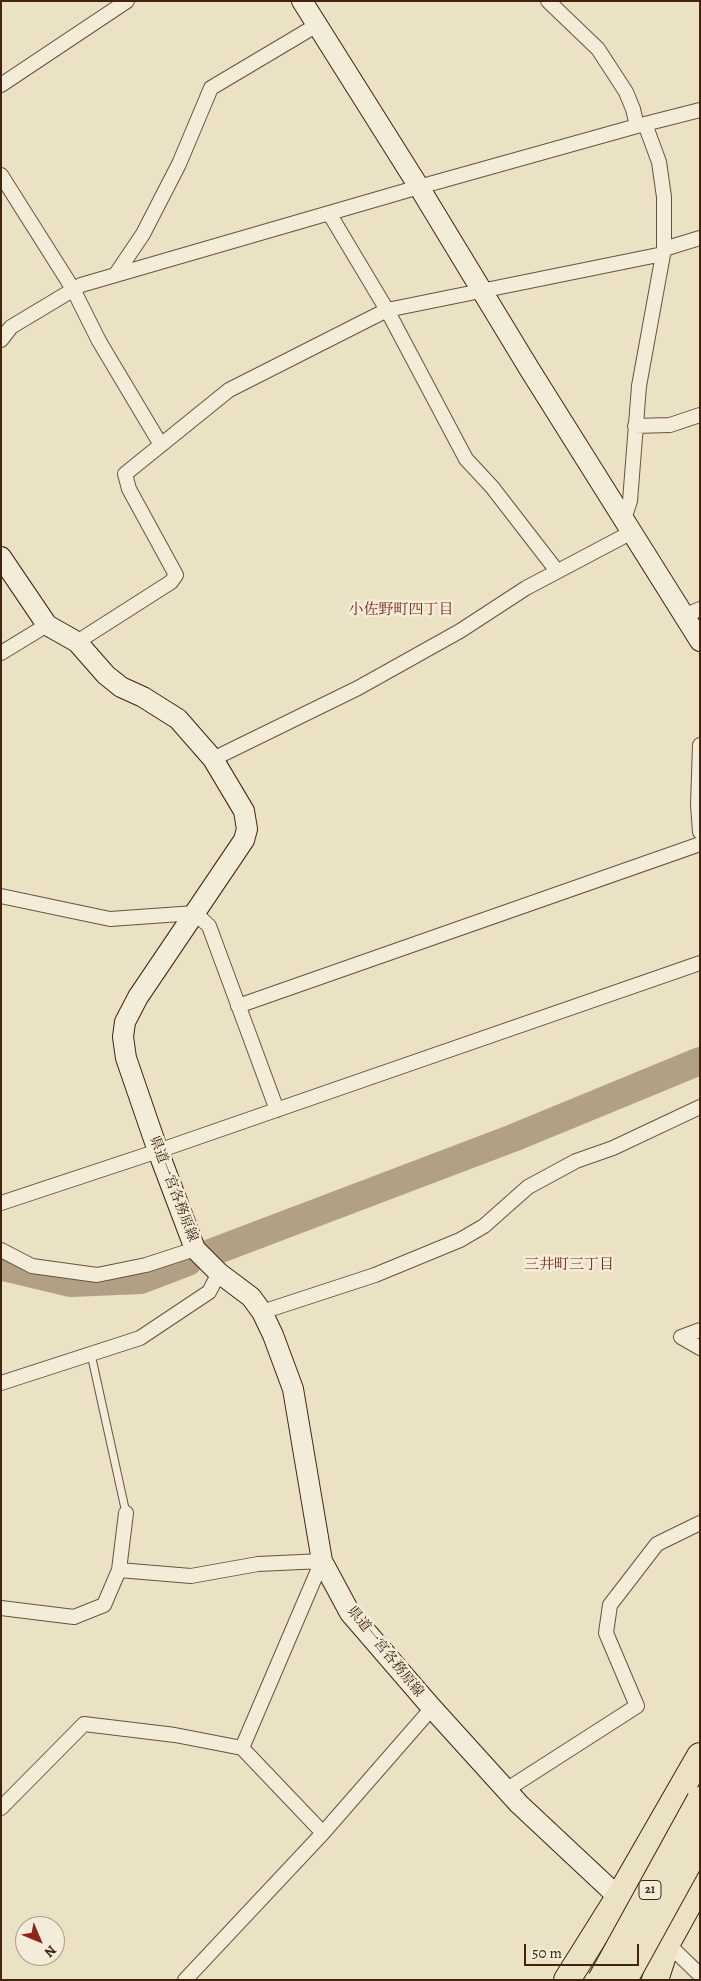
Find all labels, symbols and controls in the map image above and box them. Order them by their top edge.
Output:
district label: 小佐野町四丁目 [349,601,453,619]
street label: 県道一宮各務原線 [145,1134,201,1244]
district label: 三井町三丁目 [524,1256,614,1274]
street label: 県道一宮各務原線 [343,1603,427,1701]
road number: 21 [639,1880,661,1900]
north arrow [15,1916,65,1966]
scale bar [526,1934,641,1966]
text: N [40,1941,61,1962]
text: 50 m [532,1943,562,1963]

